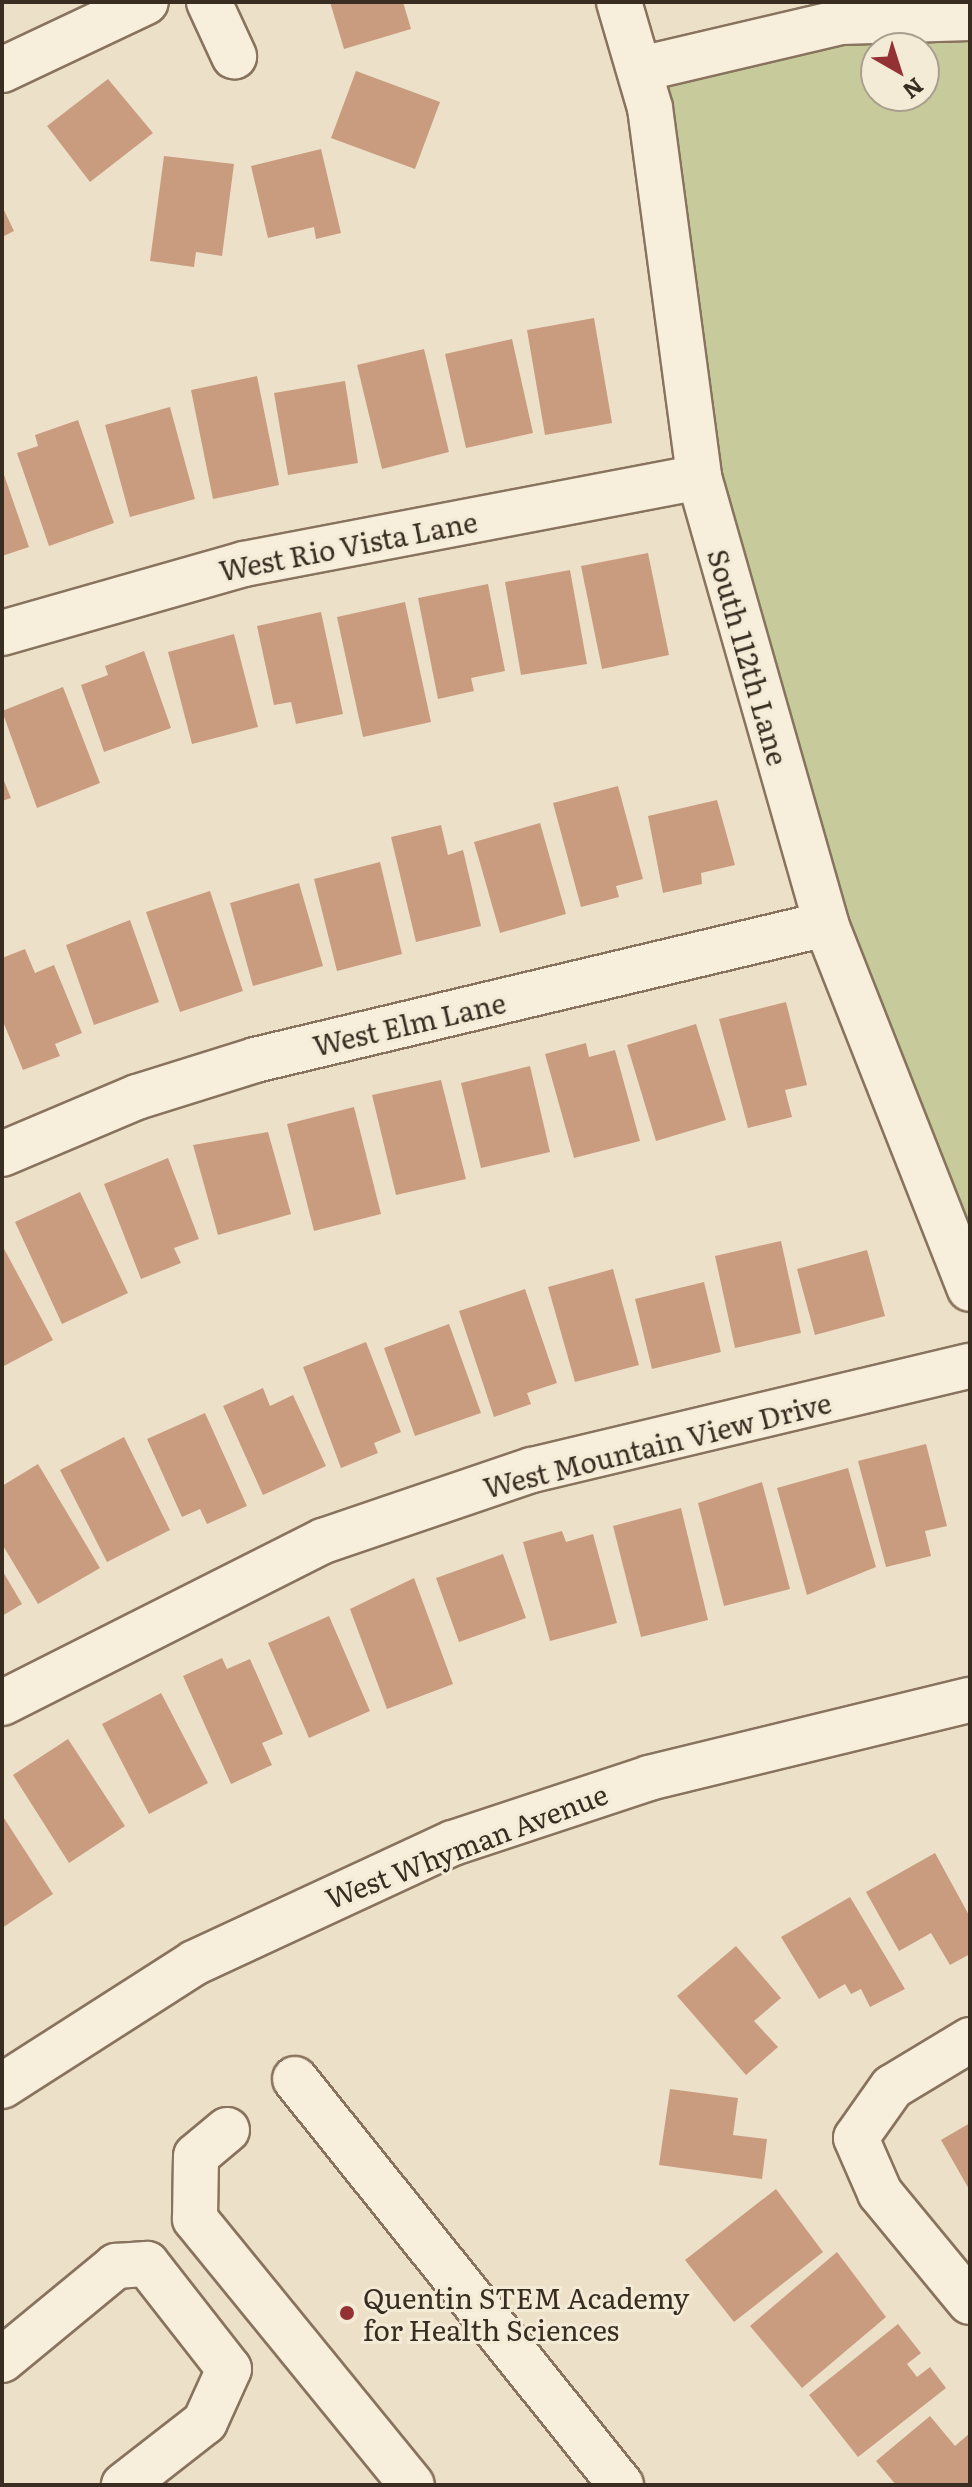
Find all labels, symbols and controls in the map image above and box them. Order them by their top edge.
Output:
north arrow [860,32,940,112]
text: N [897,71,932,108]
street label: West Rio Vista Lane [216,503,480,587]
street label: South 112th Lane [702,545,796,769]
street label: West Elm Lane [309,985,509,1061]
street label: West Mountain View Drive [480,1384,834,1504]
street label: West Whyman Avenue [320,1776,612,1914]
place label: Quentin STEM Academy for Health Sciences [363,2280,689,2346]
marker: Quentin STEM Academy for Health Sciences [338,2304,356,2322]

